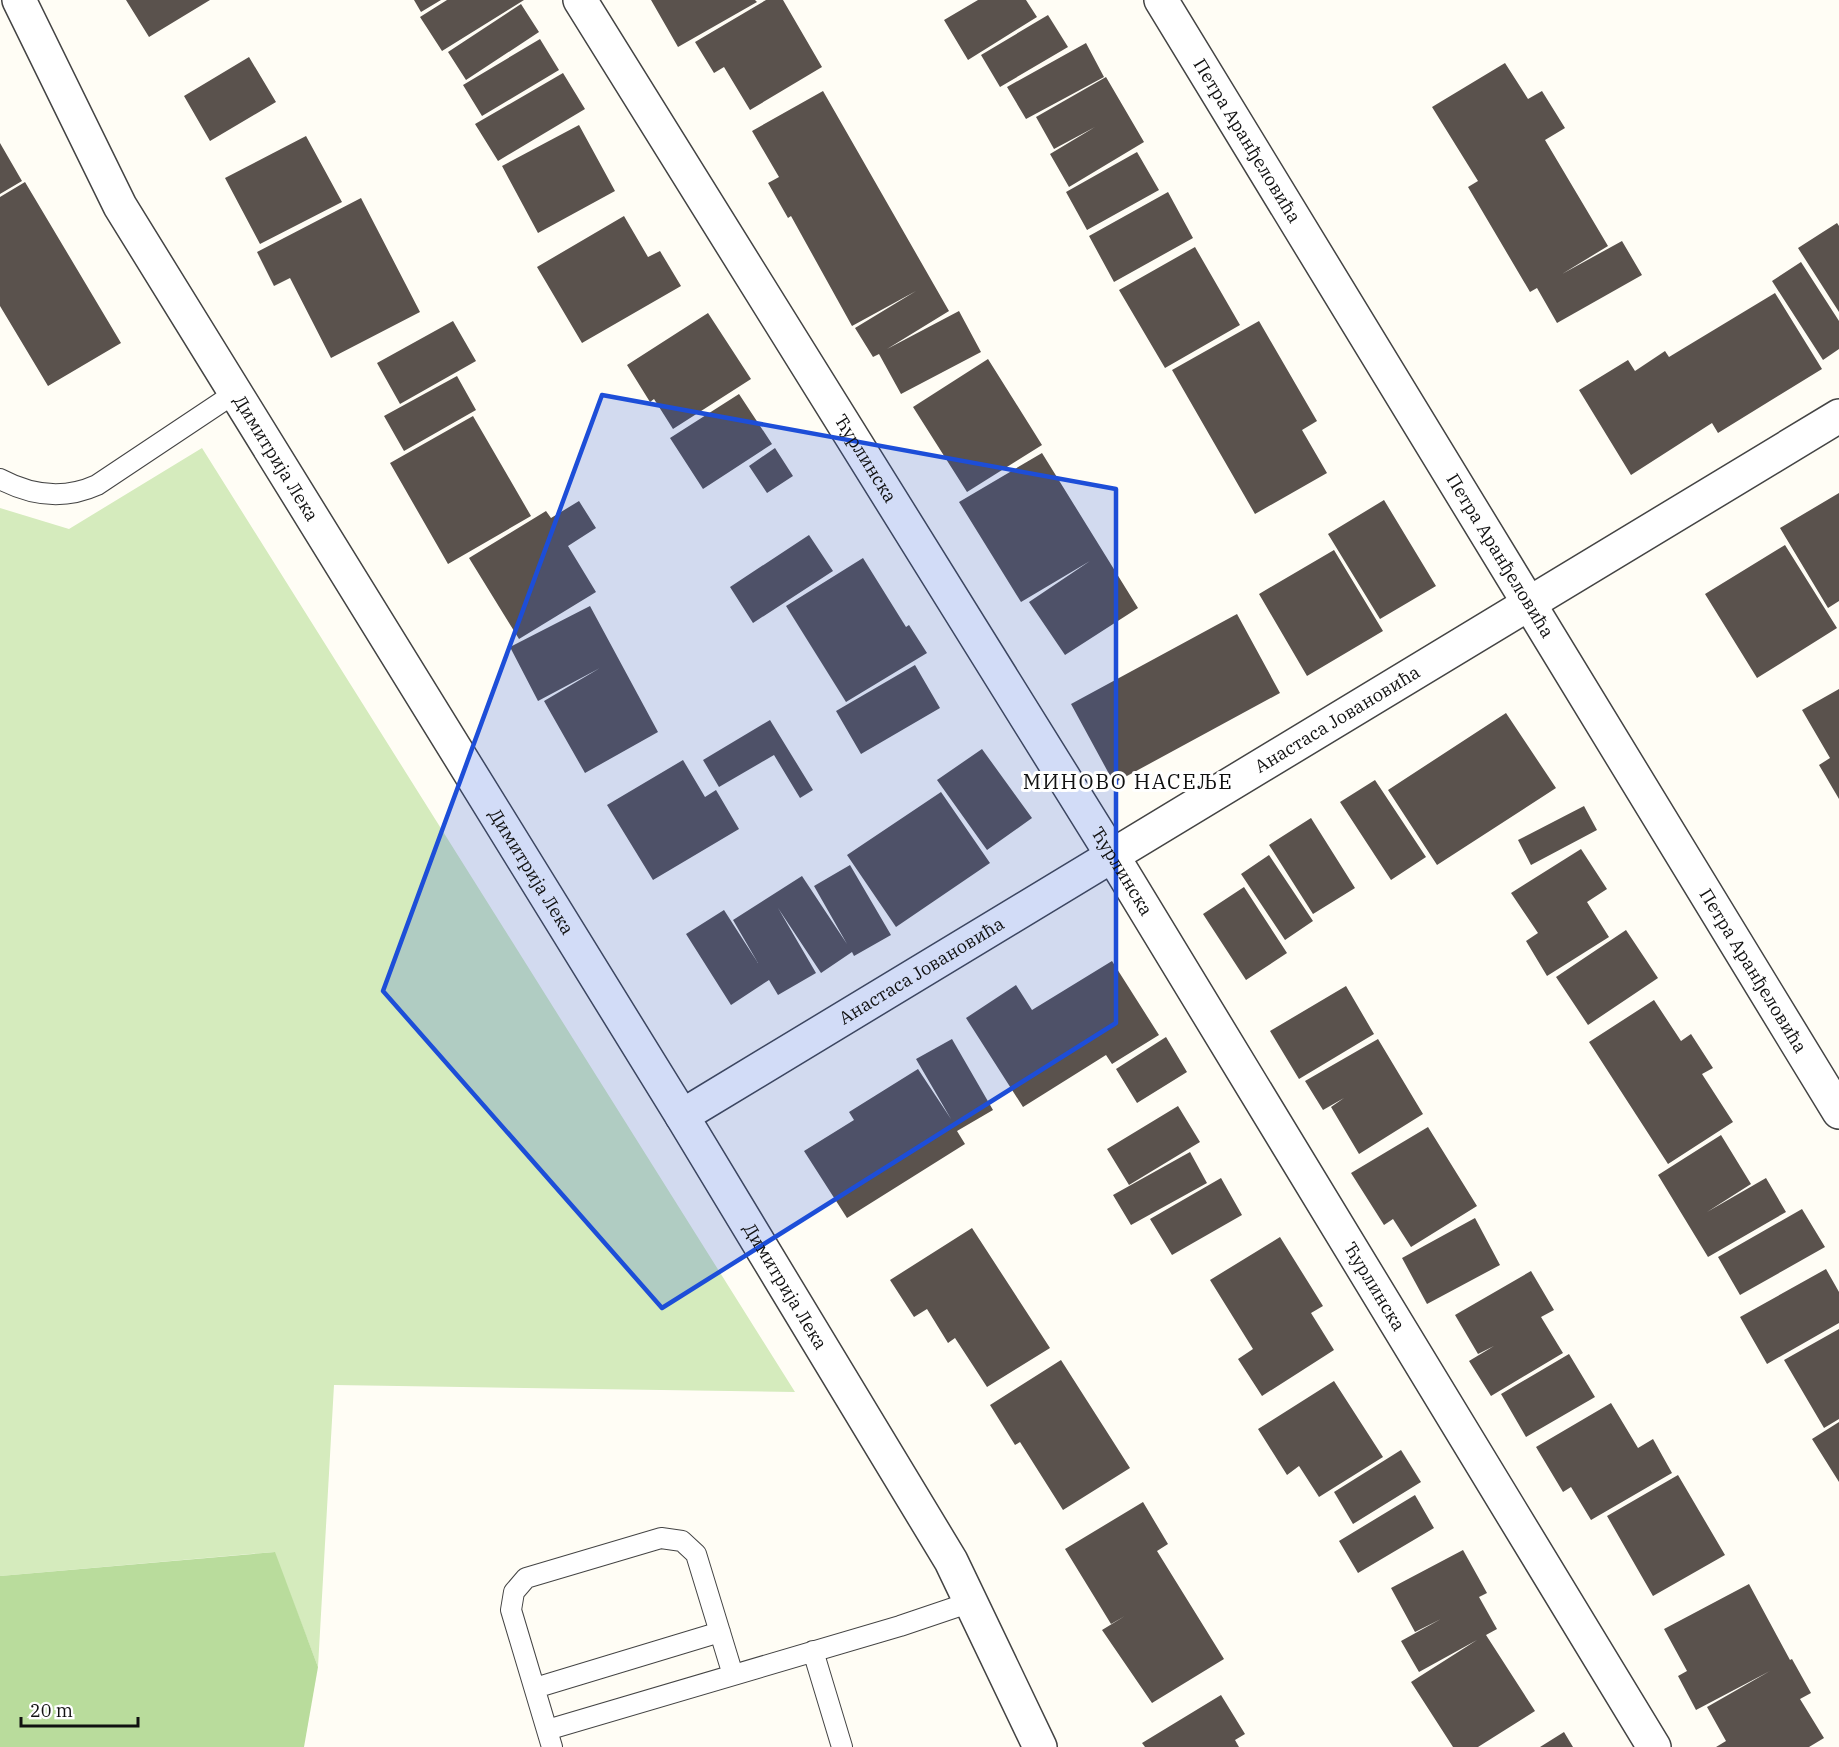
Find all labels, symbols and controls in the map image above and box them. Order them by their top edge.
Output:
street label: Петра Аранђеловића [1188,54,1306,227]
street label: Димитрија Лека [229,391,324,525]
street label: Ћурлинска [830,410,902,507]
street label: Петра Аранђеловића [1441,469,1559,642]
street label: Анастаса Јовановића [1250,660,1424,778]
district label: МИНОВО НАСЕЉЕ [1023,767,1233,795]
street label: Димитрија Лека [484,804,579,939]
street label: Ћурлинска [1086,822,1158,920]
street label: Петра Аранђеловића [1694,884,1812,1057]
street label: Анастаса Јовановића [834,912,1008,1029]
street label: Димитрија Лека [738,1219,833,1354]
street label: Ћурлинска [1339,1238,1411,1335]
scale bar [21,1690,138,1728]
text: 20 m [30,1699,73,1722]

